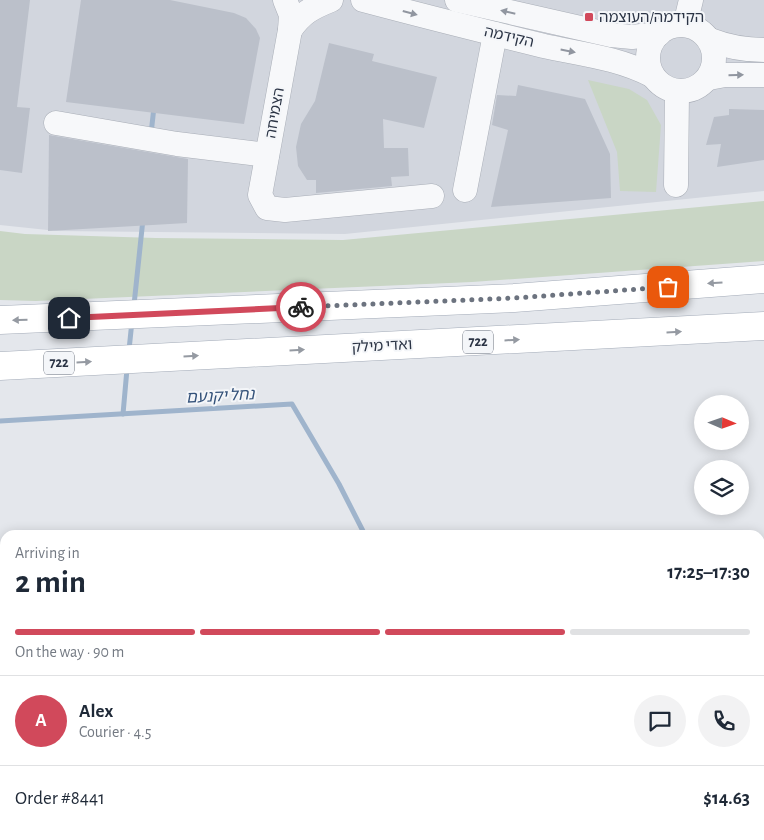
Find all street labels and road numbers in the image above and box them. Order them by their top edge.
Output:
street label: הקידמה [483,24,535,50]
street label: הצמיחה [263,86,287,140]
road number: 722 [463,331,493,354]
street label: ואדי מילק [351,337,413,355]
road number: 722 [44,352,74,374]

